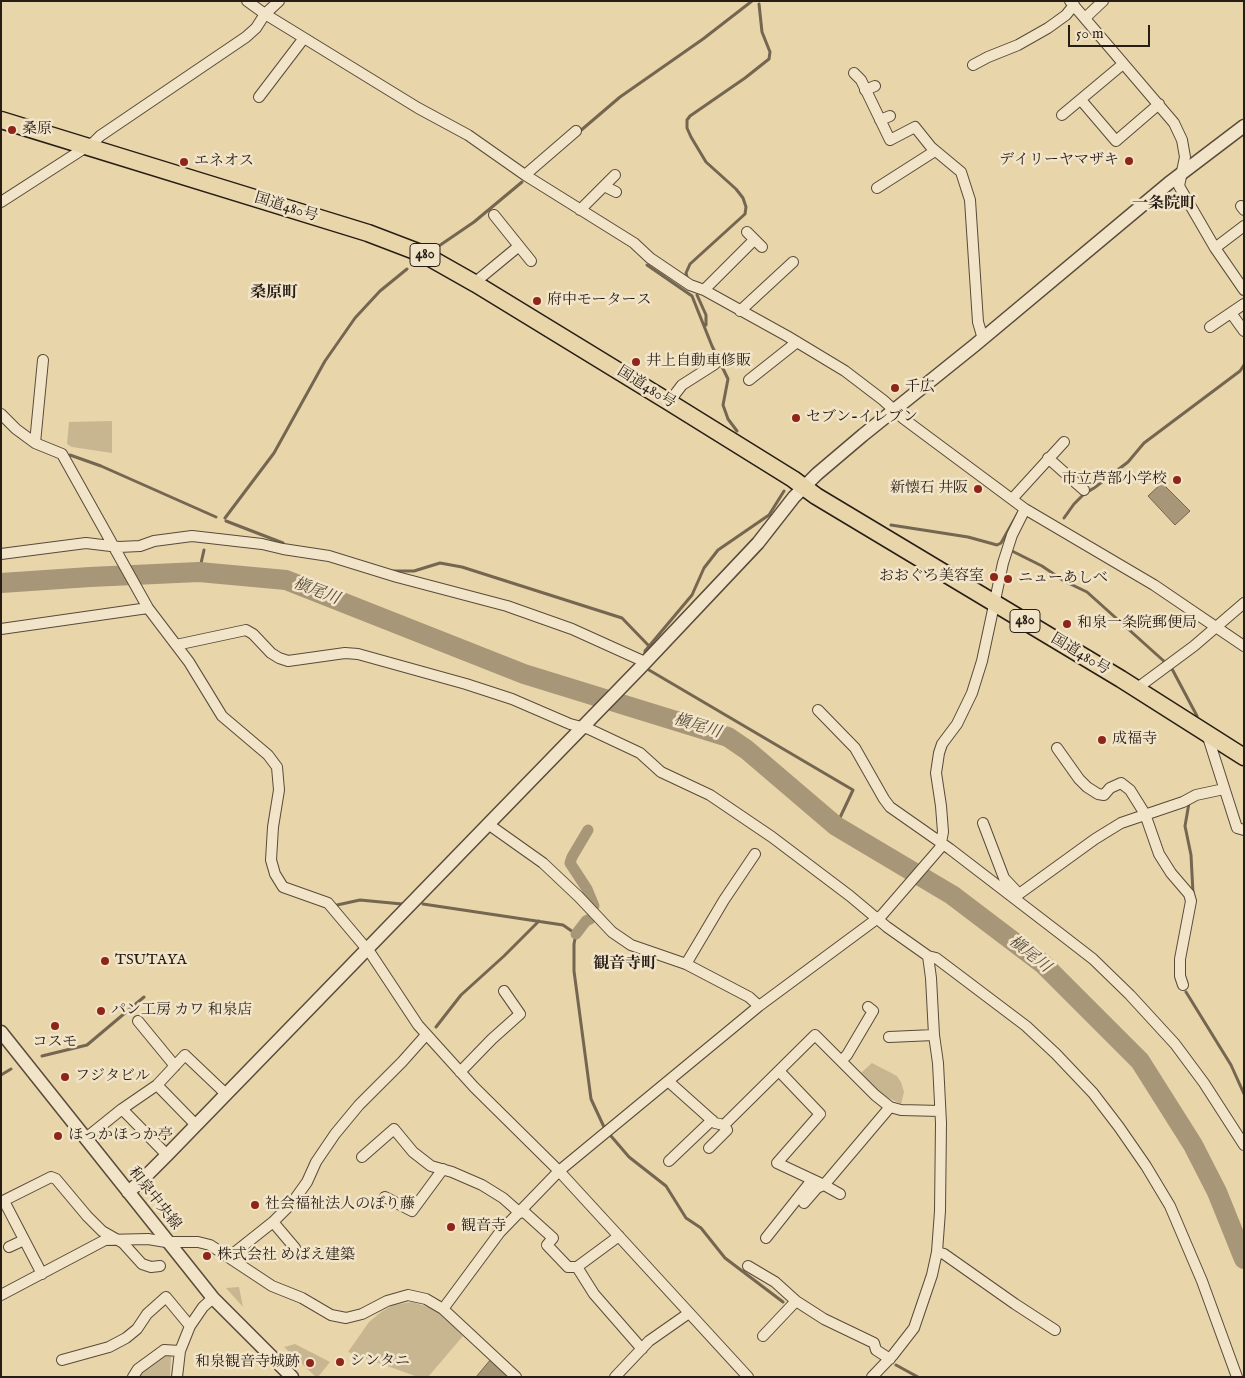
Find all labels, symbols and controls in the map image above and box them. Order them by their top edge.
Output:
scale bar [1070,15,1152,47]
text: 50 m [1076,24,1104,43]
place label: 桑原 [22,121,52,139]
marker: 桑原 [6,124,18,136]
place label: デイリーヤマザキ [999,152,1119,170]
place label: エネオス [194,153,254,171]
marker: デイリーヤマザキ [1123,155,1135,167]
marker: エネオス [178,156,190,168]
street label: 国道480号 [252,190,320,226]
district label: 一条院町 [1132,195,1196,215]
road number: 480 [410,244,440,266]
district label: 桑原町 [250,284,298,304]
place label: 府中モータース [547,292,651,310]
marker: 府中モータース [531,295,543,307]
place label: 井上自動車修販 [646,353,751,371]
marker: 井上自動車修販 [630,356,642,368]
street label: 国道480号 [613,363,679,413]
place label: 千広 [905,379,935,397]
marker: 千広 [889,382,901,394]
place label: セブン-イレブン [806,409,918,427]
marker: セブン-イレブン [790,412,802,424]
place label: 市立芦部小学校 [1062,471,1167,489]
marker: 市立芦部小学校 [1171,474,1183,486]
place label: 新懐石 井阪 [890,480,968,498]
marker: 新懐石 井阪 [972,483,984,495]
place label: おおぐろ美容室 [879,568,984,586]
place label: ニューあしべ [1018,570,1108,588]
marker: おおぐろ美容室 [988,571,1000,583]
marker: ニューあしべ [1002,573,1014,585]
water label: 槇尾川 [290,574,342,610]
road number: 480 [1010,610,1040,632]
place label: 和泉一条院郵便局 [1077,615,1197,633]
marker: 和泉一条院郵便局 [1061,618,1073,630]
street label: 国道480号 [1047,630,1113,680]
water label: 槇尾川 [671,711,723,743]
place label: 成福寺 [1112,731,1157,749]
marker: 成福寺 [1096,734,1108,746]
water label: 槇尾川 [1004,932,1054,978]
place label: TSUTAYA [115,952,187,970]
marker: TSUTAYA [99,955,111,967]
district label: 観音寺町 [593,955,657,975]
place label: パン工房 カワ 和泉店 [111,1002,253,1020]
marker: パン工房 カワ 和泉店 [95,1005,107,1017]
marker: コスモ [49,1020,61,1032]
place label: コスモ [33,1034,77,1052]
place label: フジタビル [75,1068,150,1086]
marker: フジタビル [59,1071,71,1083]
place label: ほっかほっか亭 [68,1127,173,1145]
marker: ほっかほっか亭 [52,1130,64,1142]
street label: 和泉中央線 [124,1164,184,1234]
place label: 社会福祉法人のぼり藤 [265,1196,415,1214]
marker: 社会福祉法人のぼり藤 [249,1199,261,1211]
place label: 観音寺 [461,1218,506,1236]
marker: 観音寺 [445,1221,457,1233]
place label: 株式会社 めばえ建築 [217,1247,355,1265]
marker: 株式会社 めばえ建築 [201,1250,213,1262]
place label: シンタニ [350,1353,410,1371]
place label: 和泉観音寺城跡 [195,1354,300,1372]
marker: シンタニ [334,1356,346,1368]
marker: 和泉観音寺城跡 [304,1357,316,1369]

